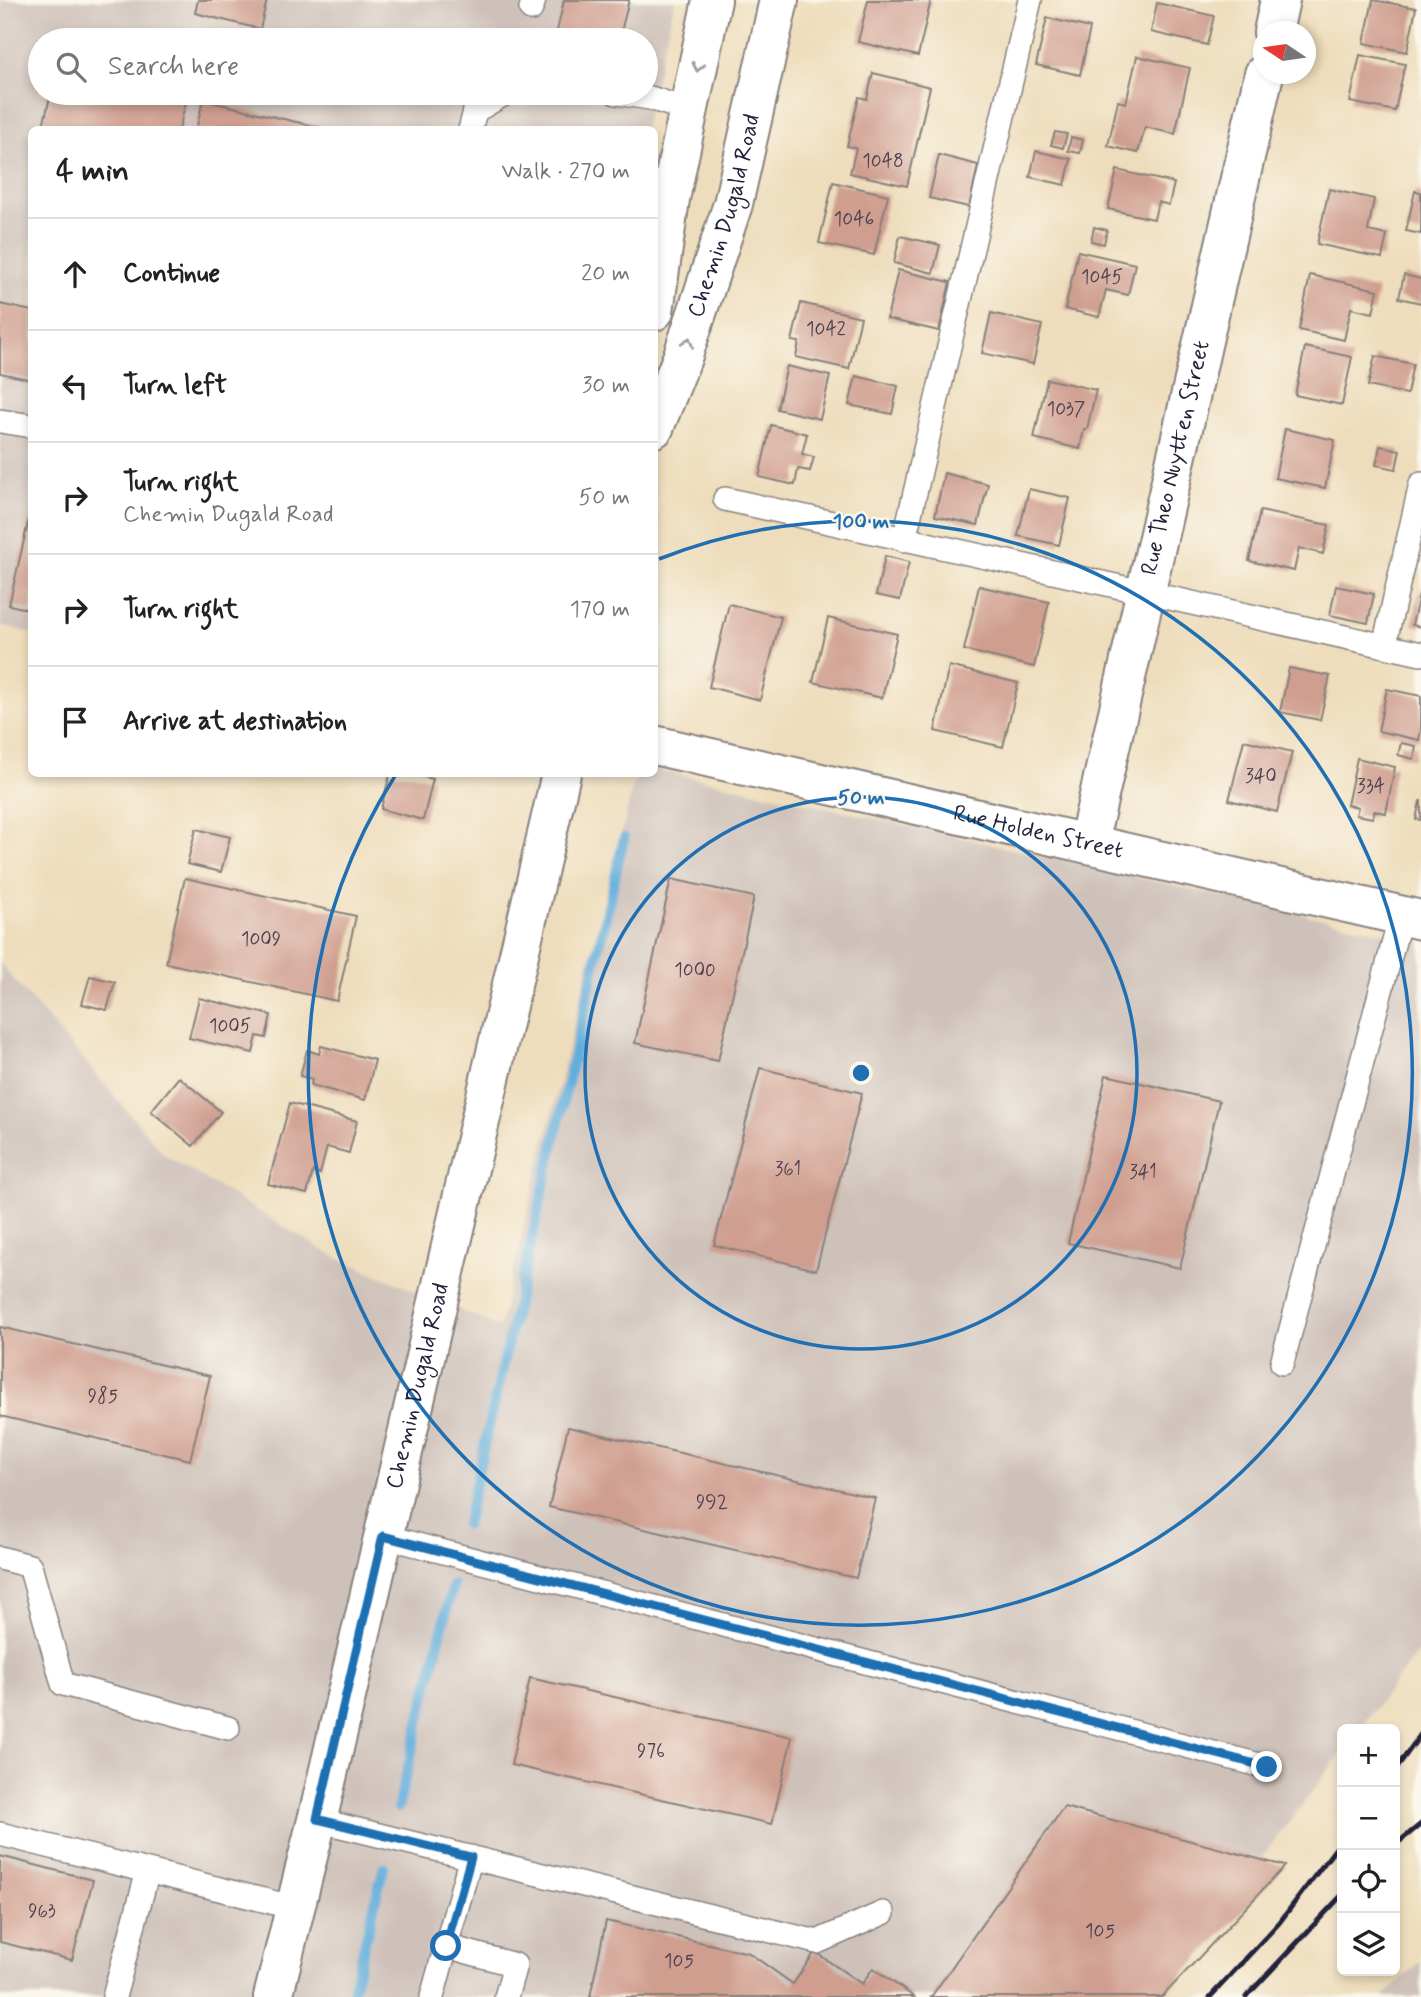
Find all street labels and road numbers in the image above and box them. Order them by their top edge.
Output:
street label: Chemin Dugald Road [681,111,768,322]
street label: Rue Theo Nuytten Street [1135,338,1218,578]
street label: Rue Holden Street [950,799,1126,867]
street label: Chemin Dugald Road [380,1280,457,1492]

